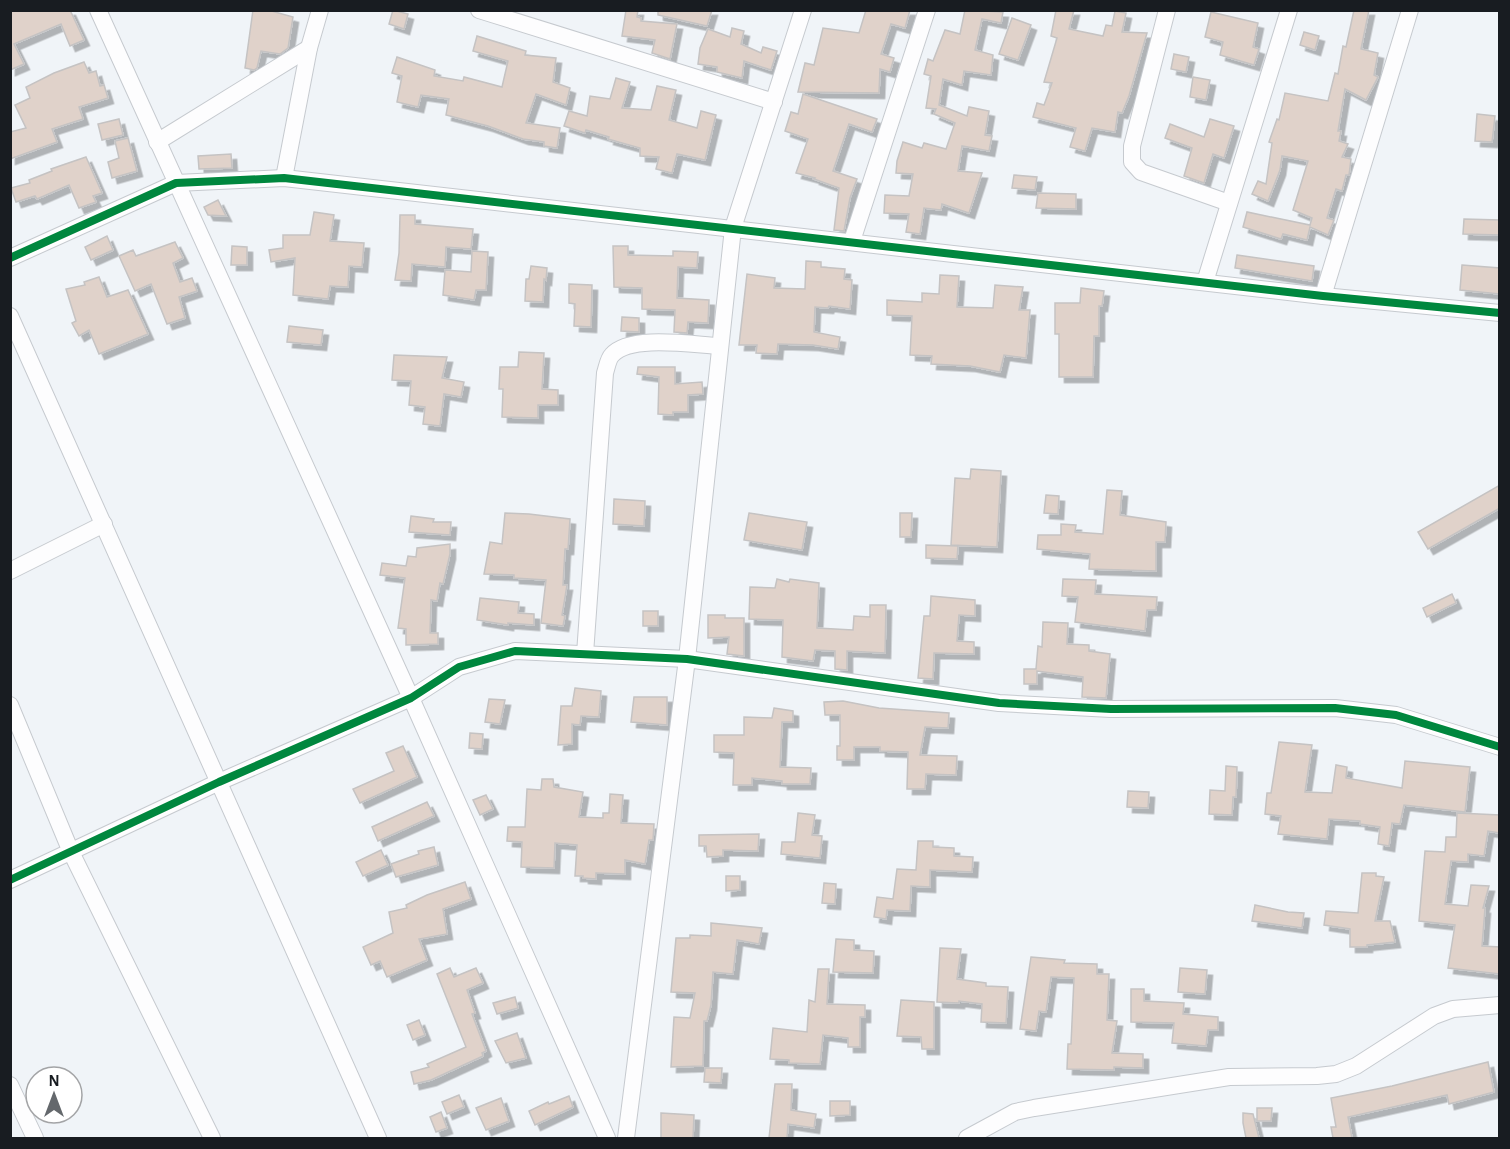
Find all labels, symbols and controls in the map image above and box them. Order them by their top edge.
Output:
north arrow [24,1065,84,1125]
text: N [48,1073,60,1089]

